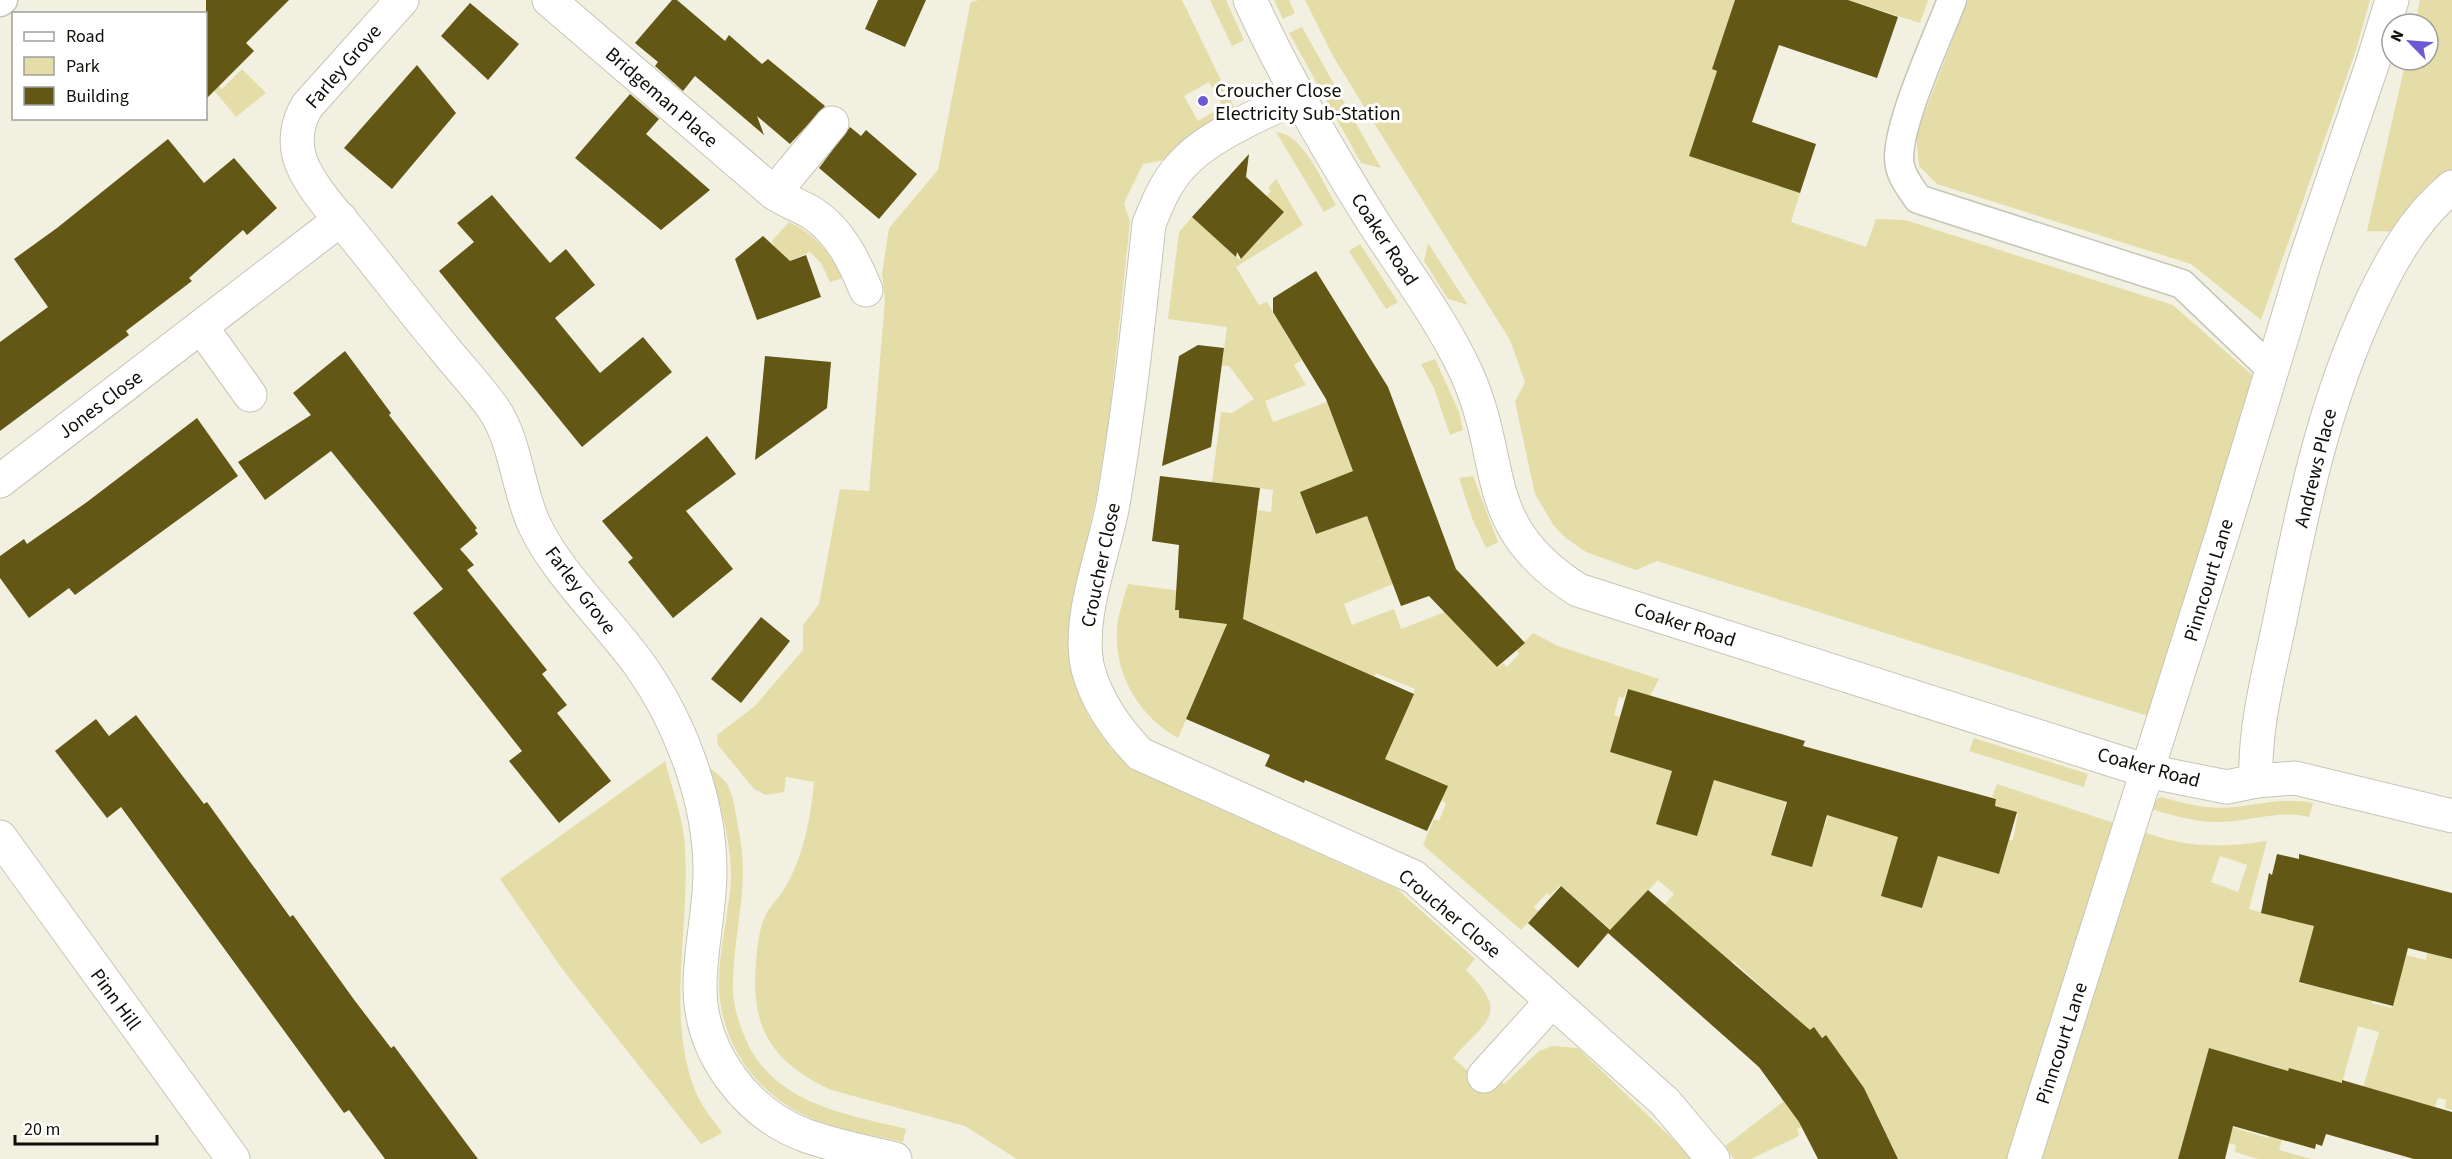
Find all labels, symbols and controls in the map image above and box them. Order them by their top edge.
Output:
legend [12,12,207,120]
north arrow [2380,12,2440,72]
street label: Farley Grove [299,18,388,115]
text: Road [66,24,105,49]
text: N [2385,27,2410,46]
street label: Bridgeman Place [599,41,724,155]
text: Park [66,54,100,79]
place label: Croucher Close Electricity Sub-Station [1215,77,1401,128]
text: Building [66,84,129,109]
marker: Croucher Close Electricity Sub-Station [1196,94,1210,108]
street label: Coaker Road [1344,188,1425,291]
street label: Jones Close [53,364,149,446]
street label: Andrews Place [2288,406,2344,531]
street label: Croucher Close [1074,500,1128,630]
street label: Pinncourt Lane [2177,515,2241,645]
street label: Farley Grove [538,541,623,641]
street label: Coaker Road [1630,595,1739,655]
street label: Coaker Road [2094,741,2203,795]
street label: Croucher Close [1392,862,1507,965]
street label: Pinn Hill [83,963,147,1036]
street label: Pinncourt Lane [2029,979,2095,1108]
scale bar [15,1108,158,1146]
text: 20 m [24,1117,60,1142]

